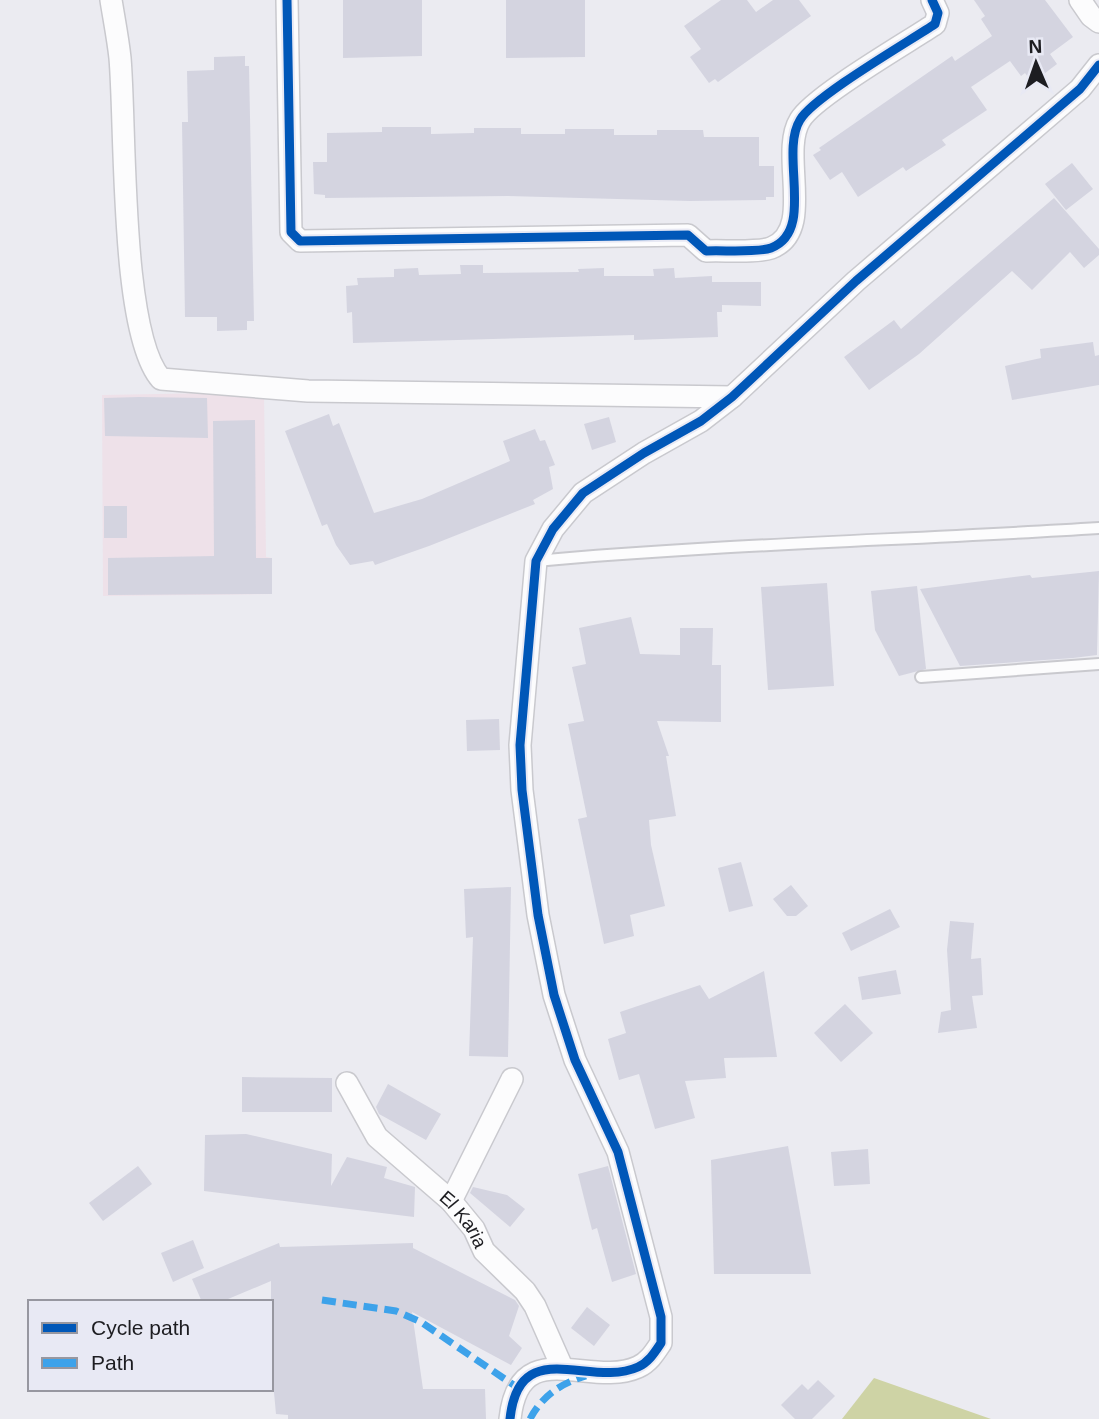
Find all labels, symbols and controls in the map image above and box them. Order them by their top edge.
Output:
north arrow [1001,28,1071,98]
text: N [1028,36,1043,57]
street label: El Karia [436,1186,491,1252]
legend [28,1300,273,1391]
text: Cycle path [91,1316,190,1339]
text: Path [91,1351,134,1374]

